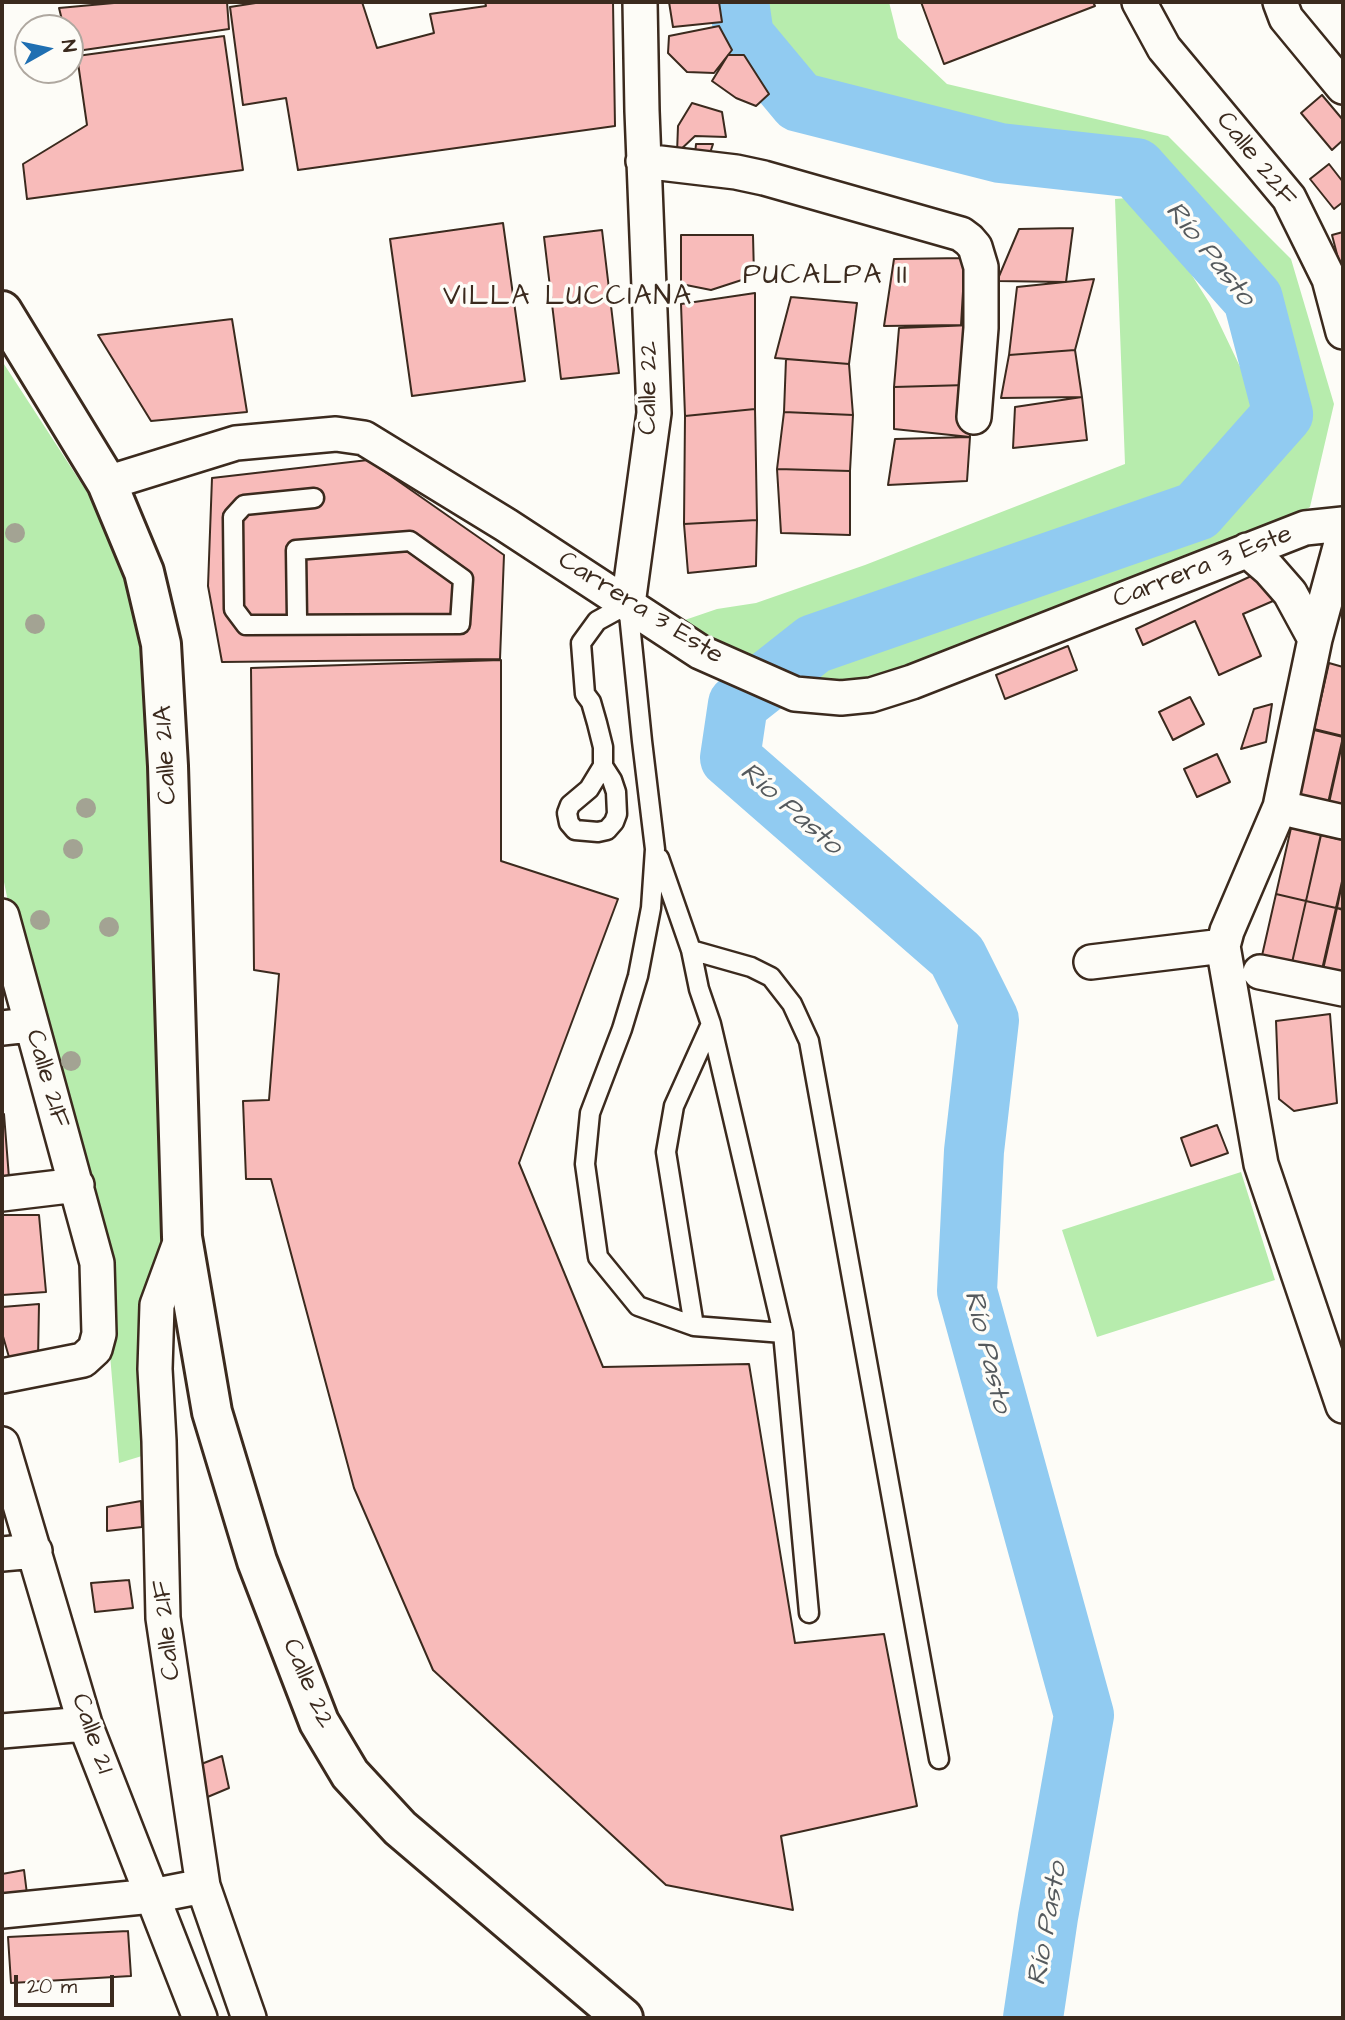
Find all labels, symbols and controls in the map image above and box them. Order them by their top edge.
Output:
north arrow [14,14,84,84]
text: N [54,38,83,54]
street label: Calle 22F [1208,106,1302,214]
water label: Río Pasto [1157,196,1261,314]
district label: PUCALPA II [744,260,908,294]
district label: VILLA LUCCIANA [445,281,691,315]
street label: Calle 22 [634,341,666,435]
street label: Carrera 3 Este [1109,520,1297,616]
street label: Carrera 3 Este [552,546,728,672]
street label: Calle 21A [149,705,185,805]
water label: Río Pasto [732,757,848,863]
street label: Calle 21F [17,1026,75,1132]
water label: Río Pasto [955,1288,1017,1416]
street label: Calle 21F [147,1578,189,1682]
street label: Calle 22 [274,1635,340,1733]
street label: Calle 21 [63,1690,119,1778]
water label: Río Pasto [1022,1860,1076,1988]
scale bar [18,1960,117,2004]
text: 20 m [27,1972,77,2001]

